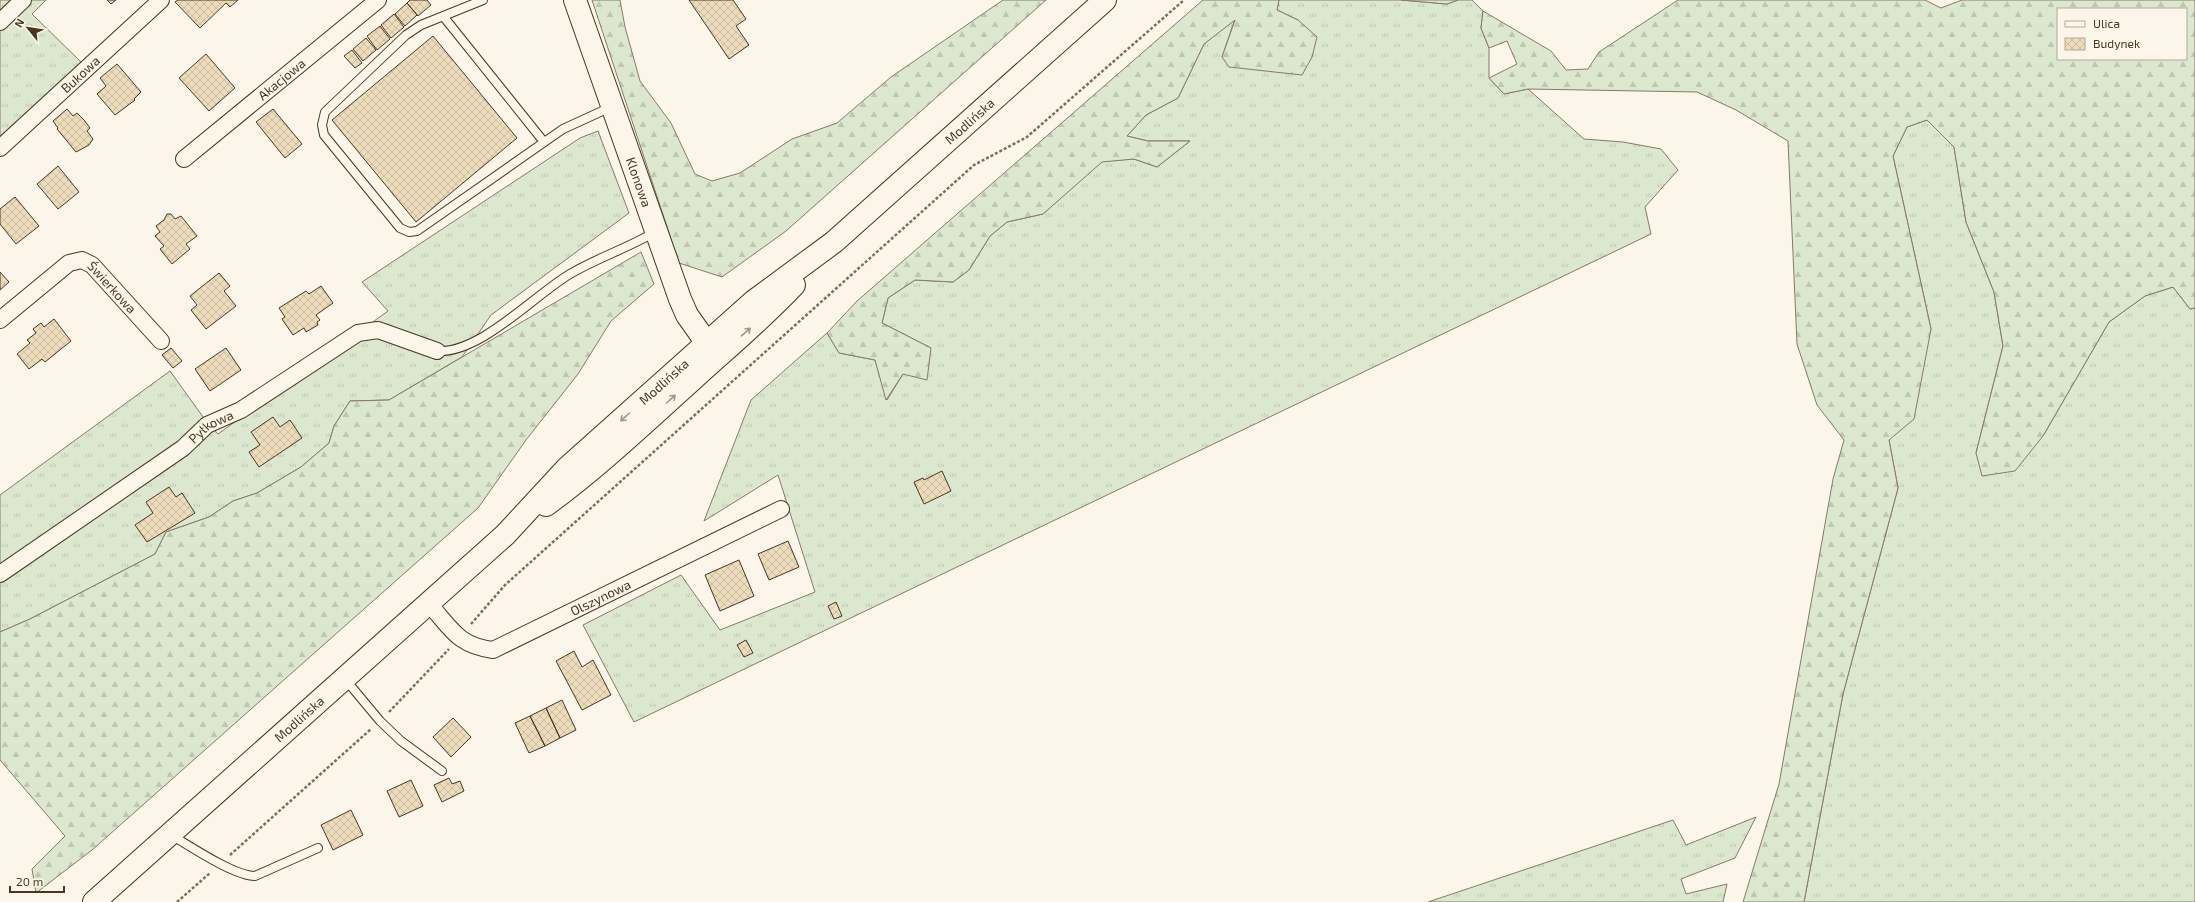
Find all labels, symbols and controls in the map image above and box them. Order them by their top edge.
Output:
north arrow [8,8,48,48]
legend [2057,8,2187,60]
text: N [11,16,27,29]
text: Ulica [2093,16,2120,30]
text: Budynek [2093,36,2140,50]
street label: Bukowa [57,52,103,96]
street label: Akacjowa [254,55,308,103]
street label: Modlińska [941,95,998,147]
street label: Klonowa [623,155,655,209]
street label: Świerkowa [84,257,140,317]
one-way arrow [741,328,751,337]
street label: Modlińska [636,355,692,408]
one-way arrow [666,394,676,404]
street label: Pyłkowa [185,406,236,446]
one-way arrow [620,412,630,421]
street label: Olszynowa [567,576,633,619]
street label: Modlińska [271,692,327,745]
scale bar [10,868,64,894]
text: 20 m [16,874,43,888]

